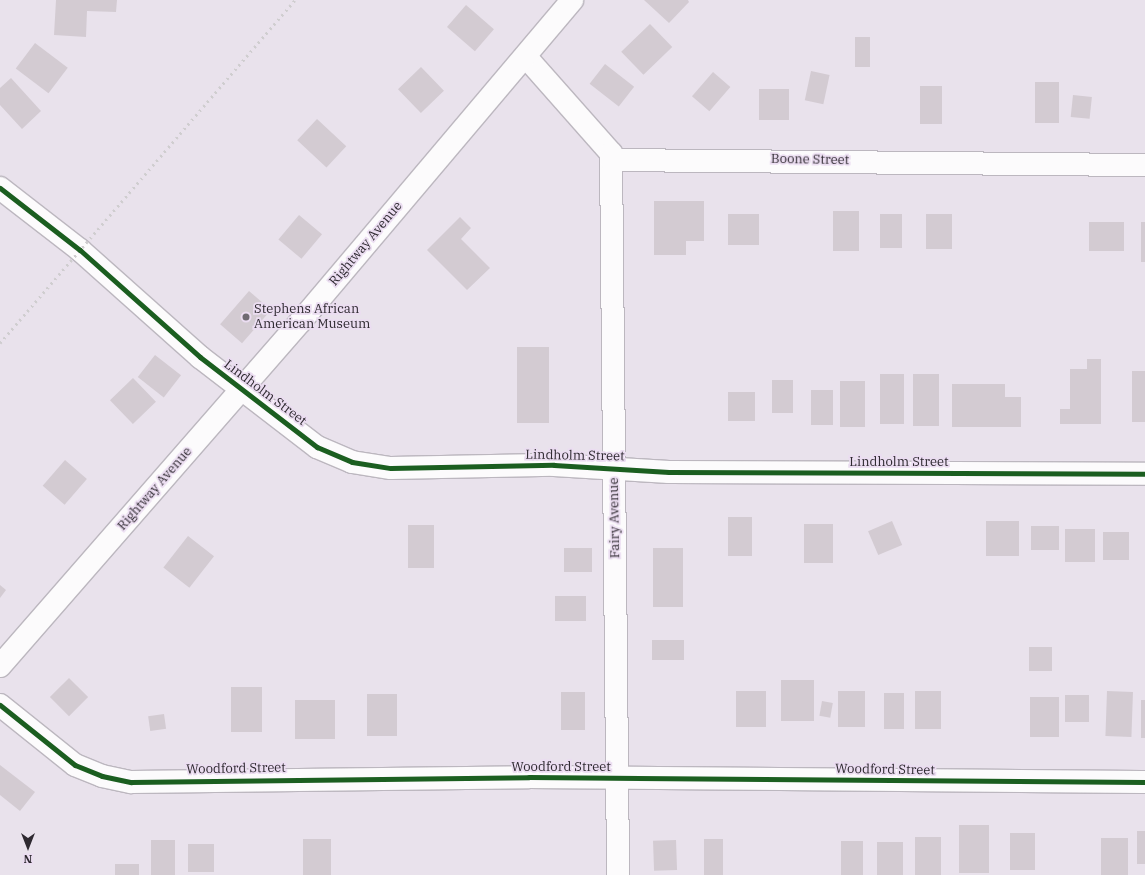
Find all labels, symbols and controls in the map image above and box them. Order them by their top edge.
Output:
street label: Boone Street [771,152,849,168]
street label: Rightway Avenue [326,199,406,289]
place label: Stephens African American Museum [254,302,370,333]
marker: Stephens African American Museum [241,312,251,322]
street label: Lindholm Street [221,357,309,429]
street label: Rightway Avenue [115,444,195,534]
street label: Lindholm Street [525,447,625,465]
street label: Lindholm Street [849,454,949,470]
street label: Fairy Avenue [606,478,624,558]
street label: Woodford Street [511,759,611,775]
street label: Woodford Street [186,760,286,778]
street label: Woodford Street [835,761,935,779]
north arrow [8,827,48,867]
text: N [24,852,32,866]

